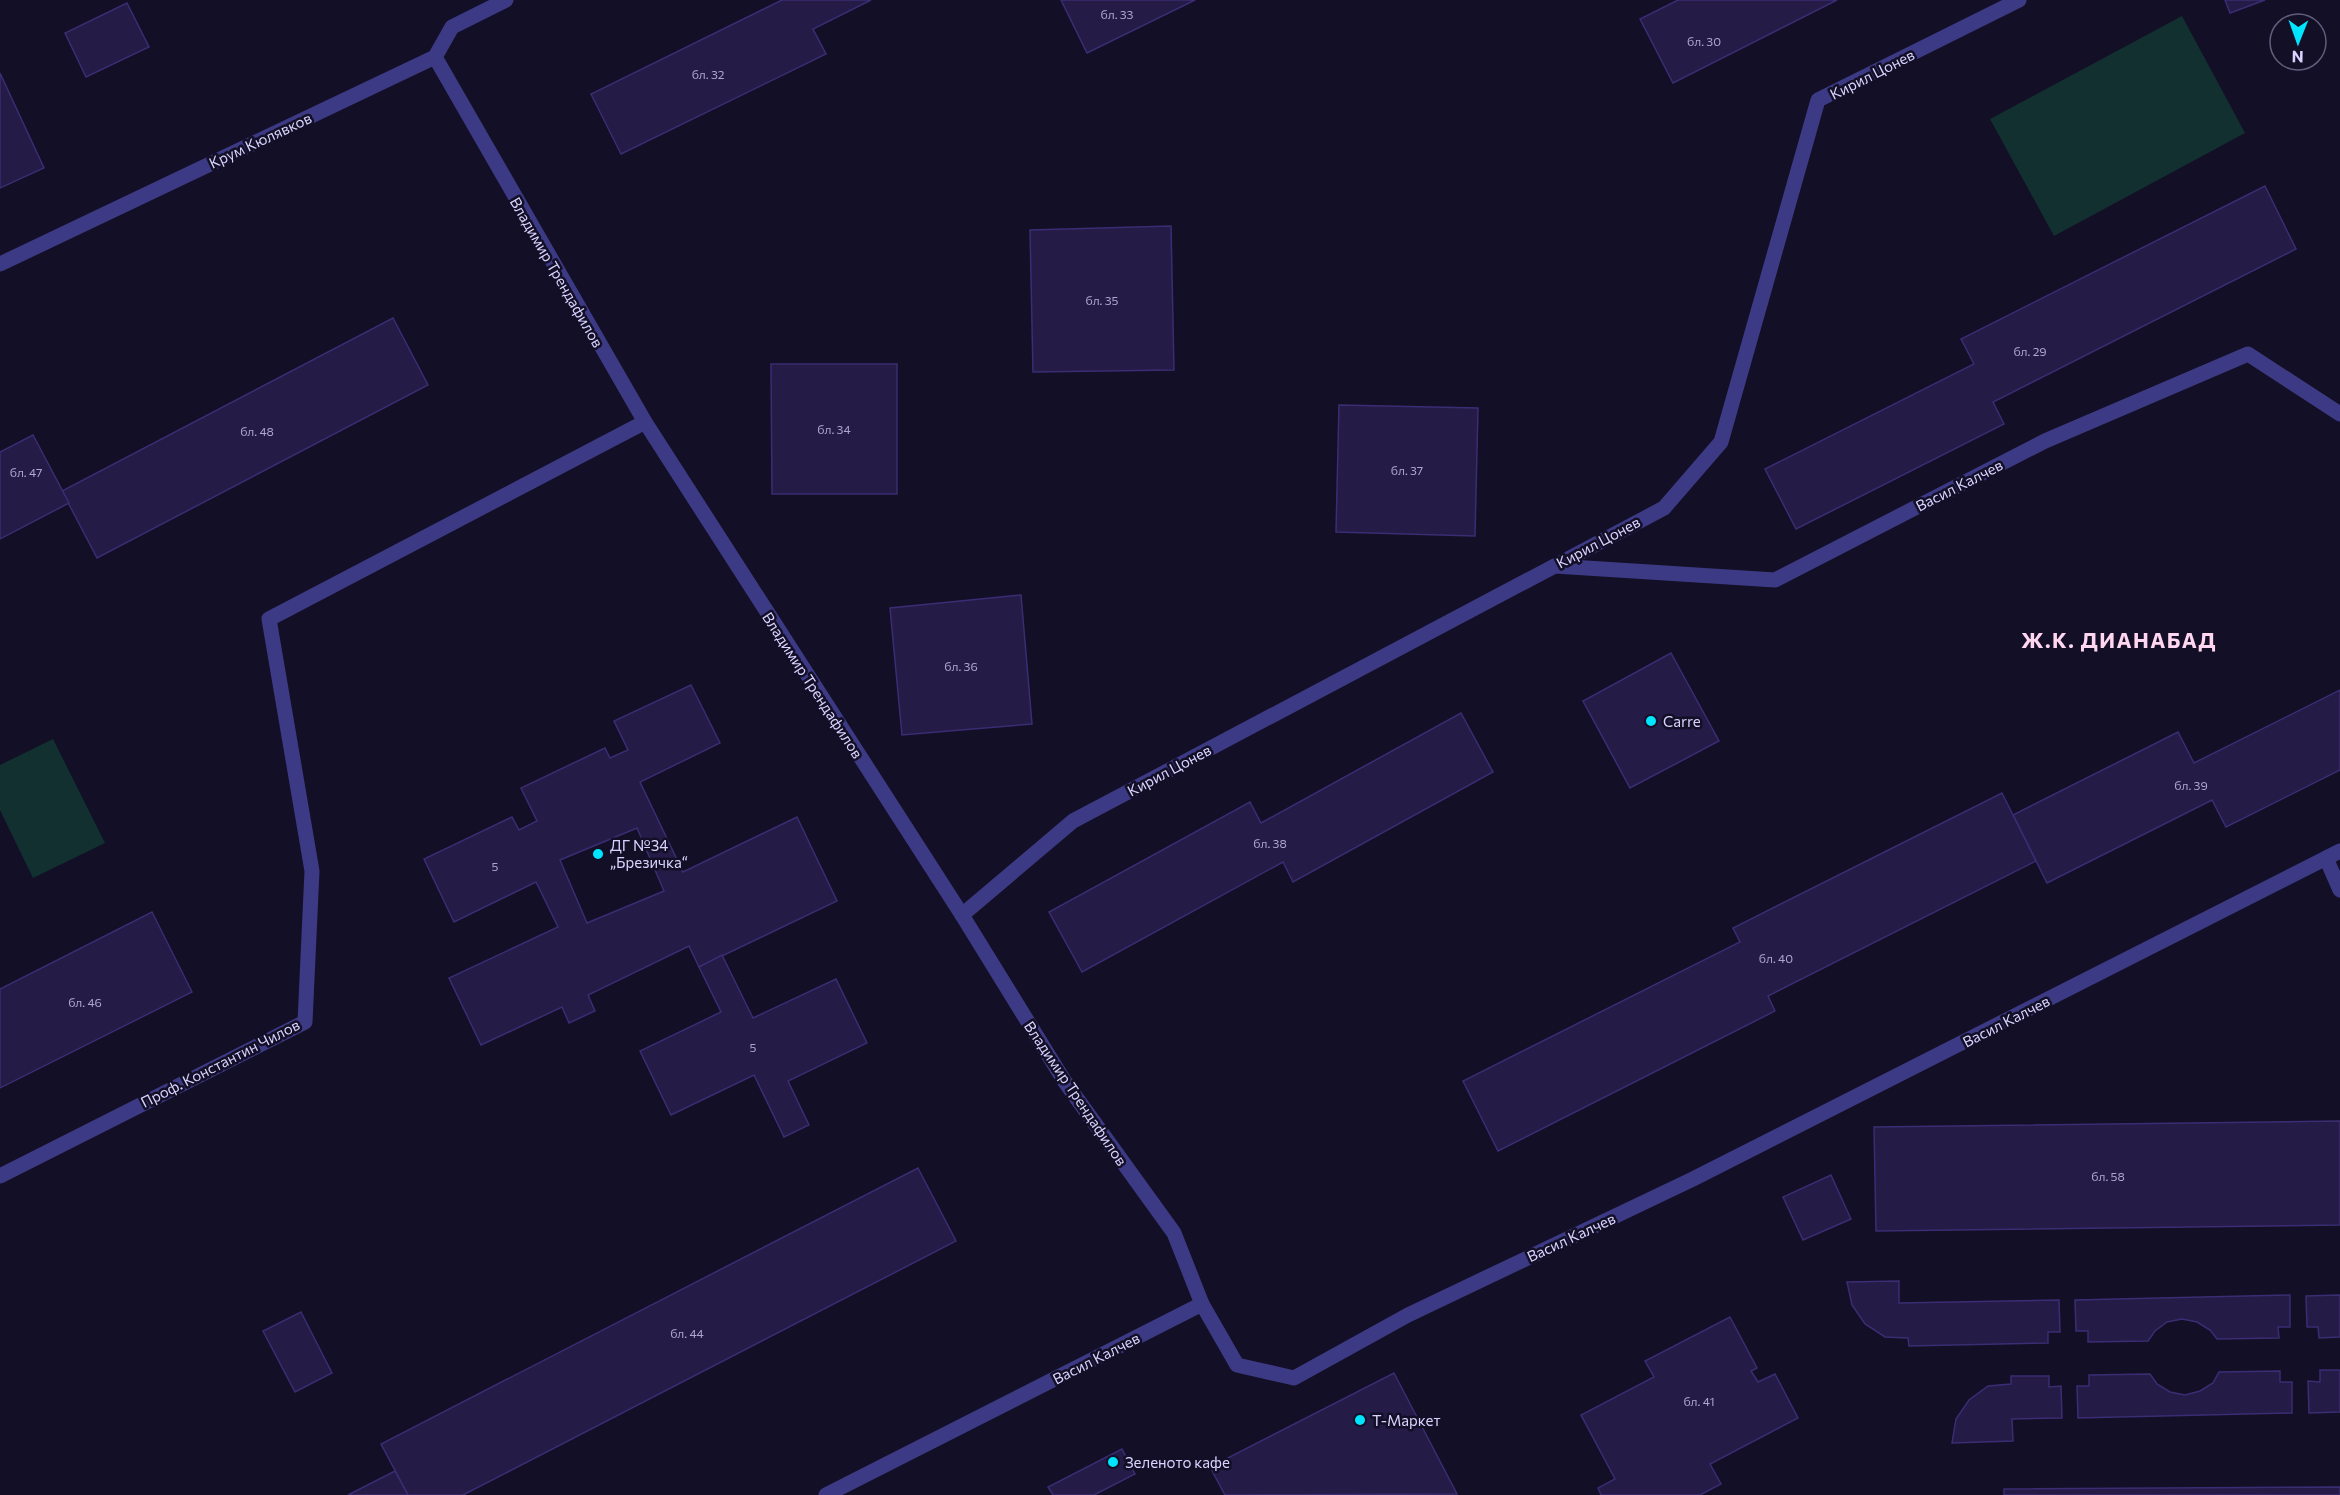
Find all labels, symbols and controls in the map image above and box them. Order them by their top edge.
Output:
house number: бл. 33 [1101,7,1134,21]
north arrow [2268,12,2328,72]
house number: бл. 30 [1687,34,1721,48]
street label: Кирил Цонев [1827,45,1917,103]
text: N [2292,48,2304,67]
house number: бл. 32 [692,67,725,81]
street label: Крум Кюлявков [206,108,314,172]
street label: Владимир Трендафилов [507,194,607,350]
house number: бл. 35 [1086,293,1119,307]
house number: бл. 29 [2013,344,2047,358]
house number: бл. 34 [817,422,851,436]
house number: бл. 48 [240,424,274,438]
street label: Васил Калчев [1912,455,2006,515]
house number: бл. 37 [1391,463,1423,477]
house number: бл. 47 [10,465,42,479]
street label: Кирил Цонев [1553,512,1643,572]
street label: Владимир Трендафилов [759,609,867,761]
district label: Ж.К. ДИАНАБАД [2021,627,2217,652]
house number: бл. 36 [944,659,978,673]
place label: Carre [1663,712,1701,730]
marker: Carre [1644,714,1658,728]
street label: Кирил Цонев [1124,740,1214,800]
house number: бл. 39 [2174,778,2208,792]
place label: ДГ №34 „Брезичка“ [610,836,688,871]
house number: бл. 38 [1253,836,1287,850]
marker: ДГ №34 „Брезичка“ [591,847,605,861]
house number: 5 [492,859,499,873]
house number: бл. 40 [1759,951,1793,965]
street label: Васил Калчев [1959,991,2053,1051]
house number: бл. 46 [68,995,102,1009]
street label: Проф. Константин Чилов [137,1015,303,1111]
street label: Владимир Трендафилов [1021,1017,1131,1169]
house number: 5 [750,1040,757,1054]
house number: бл. 58 [2091,1169,2125,1183]
street label: Васил Калчев [1524,1209,1618,1265]
house number: бл. 44 [670,1326,704,1340]
street label: Васил Калчев [1049,1328,1143,1388]
house number: бл. 41 [1683,1394,1715,1408]
place label: Т-Маркет [1372,1411,1440,1429]
marker: Т-Маркет [1353,1413,1367,1427]
place label: Зеленото кафе [1125,1453,1230,1471]
marker: Зеленото кафе [1106,1455,1120,1469]

